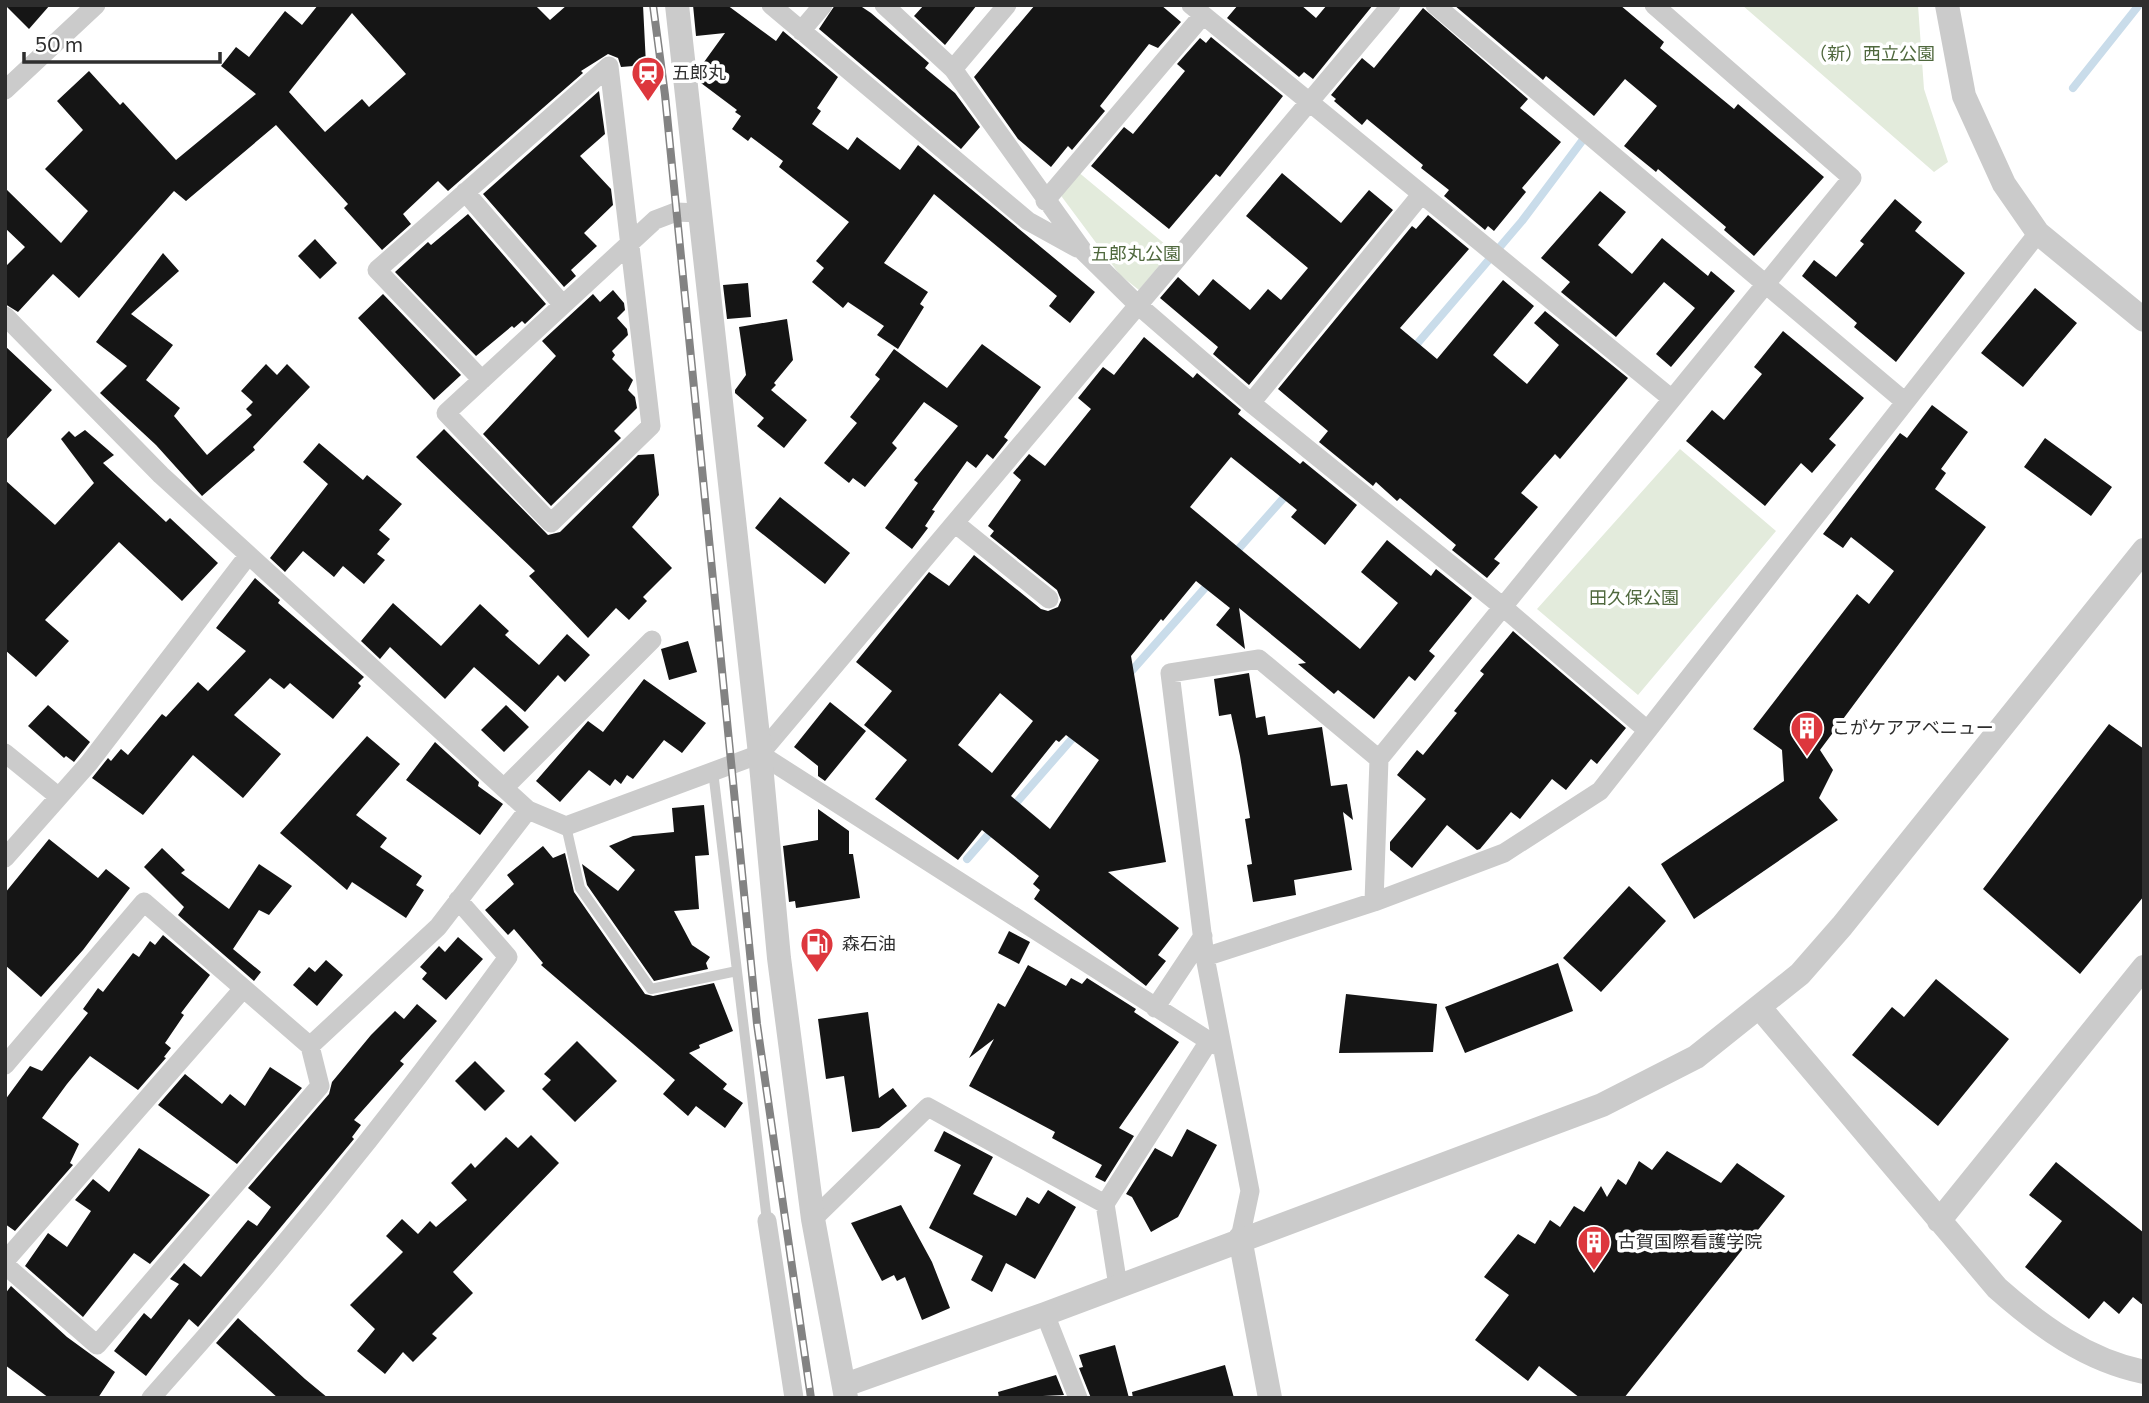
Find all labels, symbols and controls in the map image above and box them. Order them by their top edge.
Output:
scale bar [24,21,220,65]
text: 50 m [35,31,83,56]
park label: （新）西立公園 [1809,42,1935,64]
station icon: 五郎丸 [629,54,667,103]
place label: 五郎丸 [672,61,726,83]
park label: 五郎丸公園 [1091,242,1181,264]
park label: 田久保公園 [1589,586,1679,608]
building icon: こがケアアベニュー [1788,709,1826,758]
place label: こがケアアベニュー [1832,716,1994,738]
fuel station icon: 森石油 [798,925,836,974]
place label: 森石油 [842,932,896,954]
building icon: 古賀国際看護学院 [1575,1223,1613,1272]
place label: 古賀国際看護学院 [1618,1230,1762,1252]

